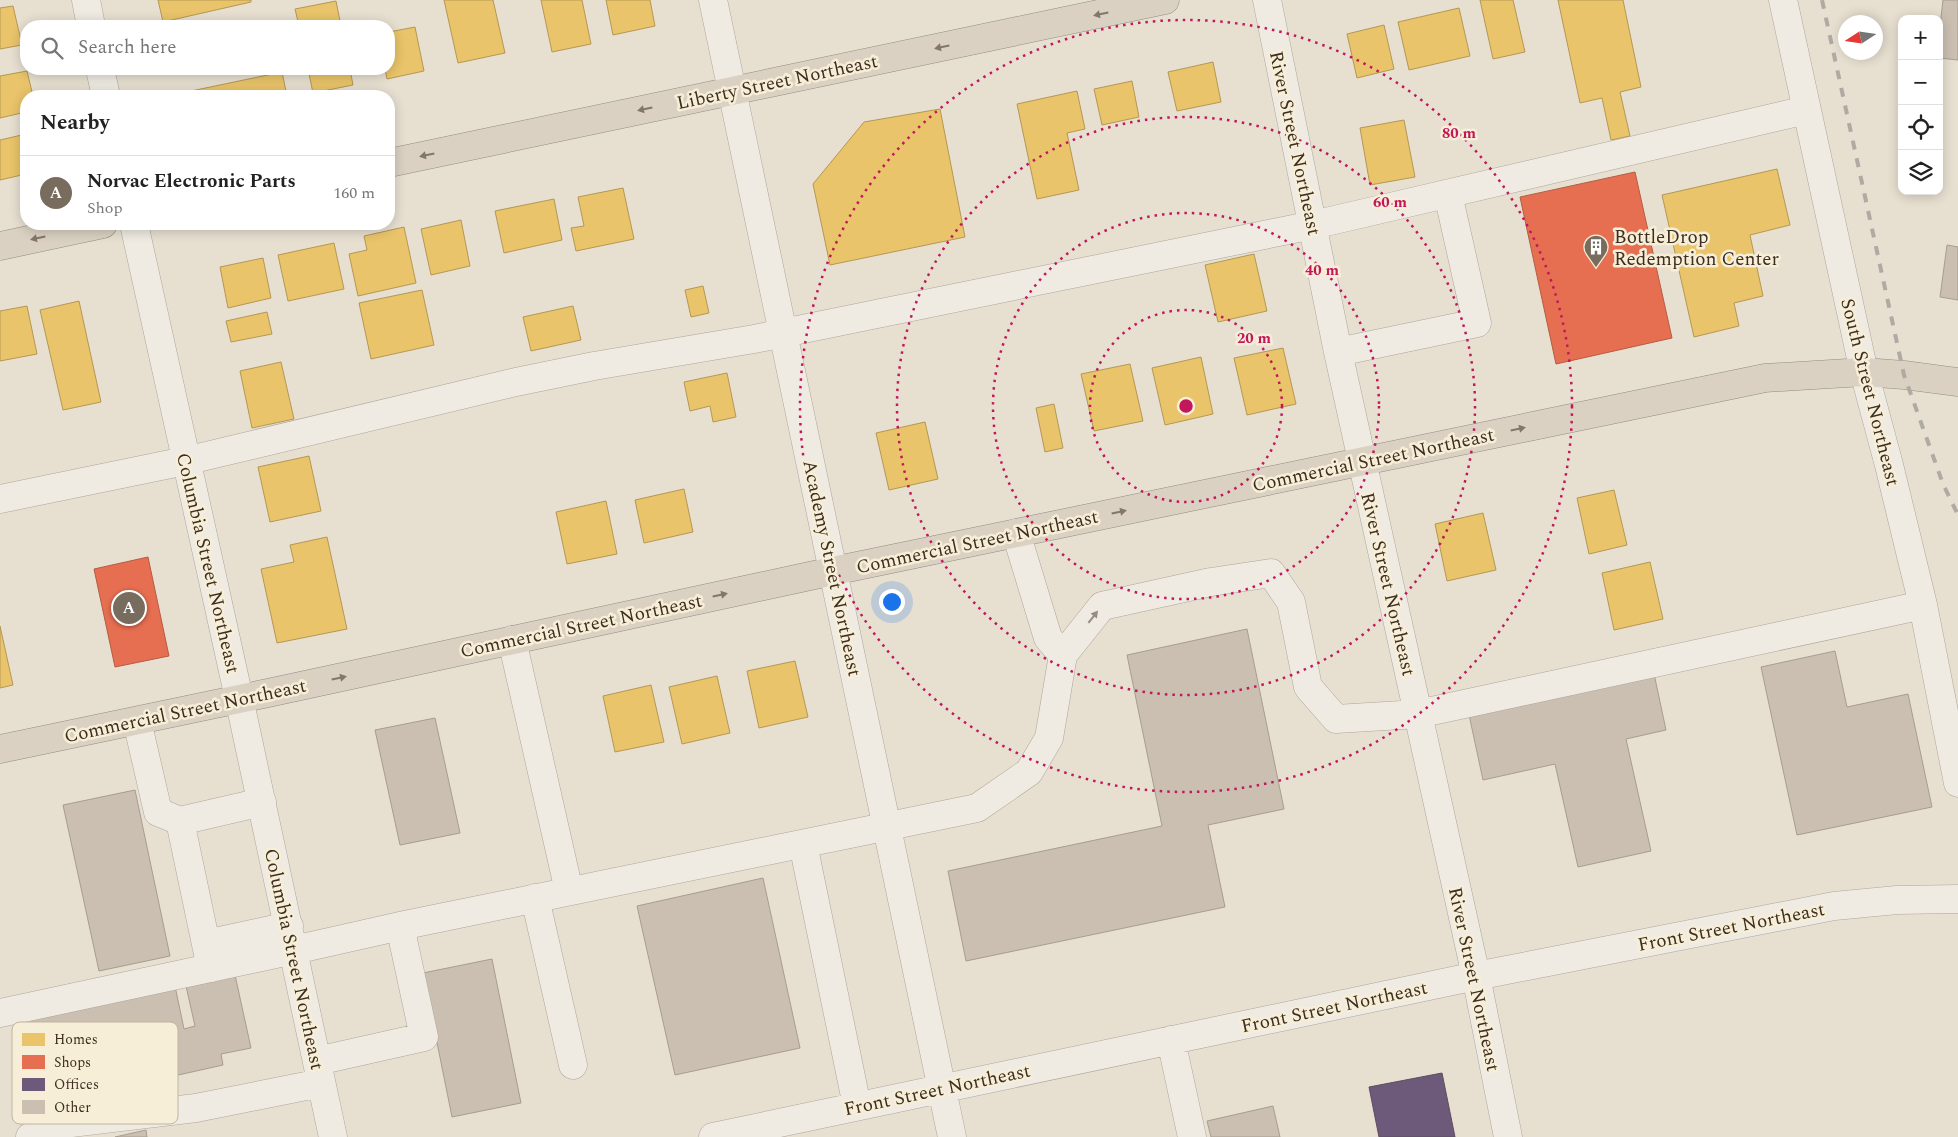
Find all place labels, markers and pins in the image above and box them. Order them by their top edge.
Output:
place label: BottleDrop Redemption Center [1614,223,1779,274]
building icon: BottleDrop Redemption Center [1583,234,1609,268]
centre of rings [1177,397,1195,415]
pin: A [113,589,145,627]

